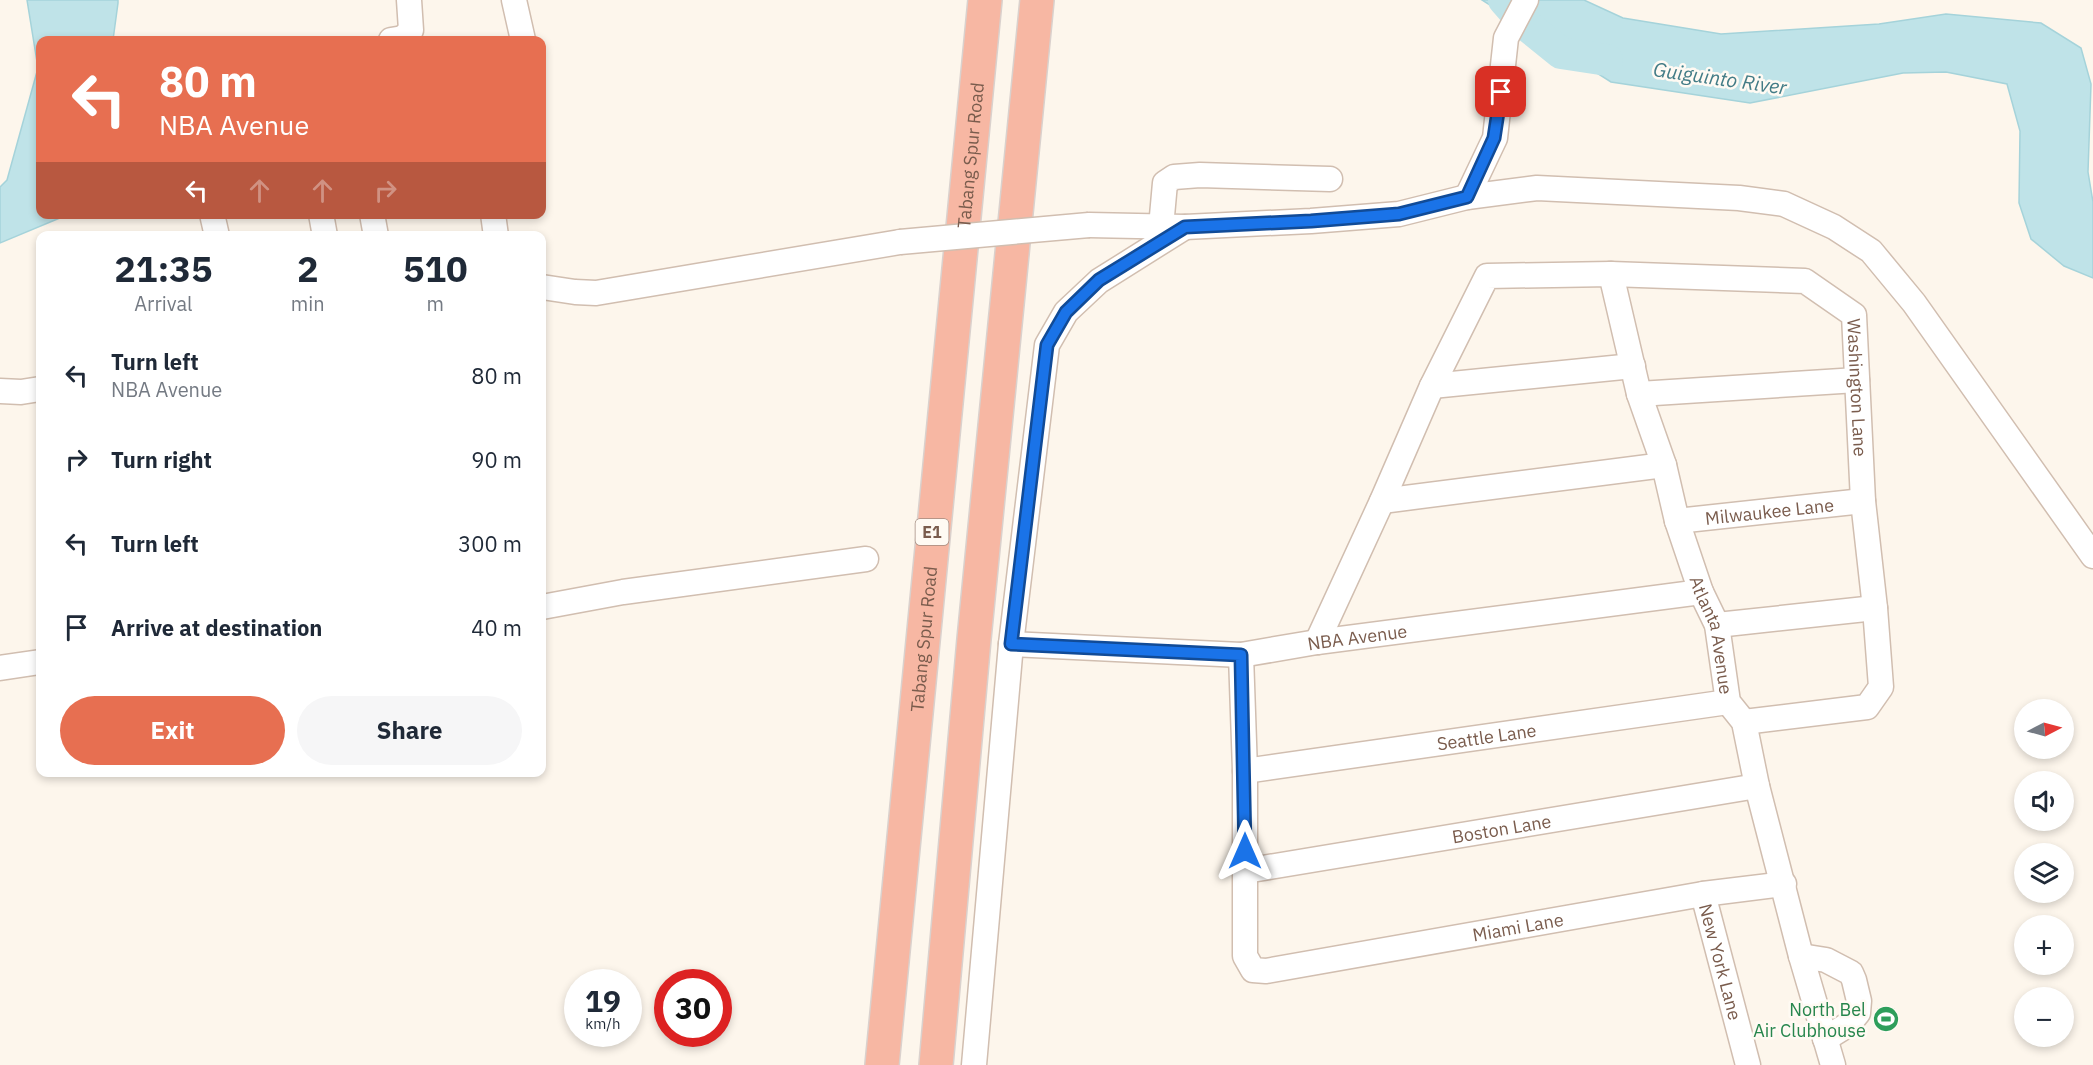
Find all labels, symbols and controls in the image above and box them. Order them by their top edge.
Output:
text: 80 m [159,54,257,109]
water label: Guiguinto River [1652,55,1789,101]
icon: left [60,60,138,138]
pin [1475,66,1526,117]
icon: arrive [1484,75,1517,108]
street label: Tabang Spur Road [952,81,988,229]
text: NBA Avenue [159,107,309,142]
icon: left [180,174,213,207]
icon: ahead [243,174,276,207]
icon: ahead [306,174,339,207]
icon: right [369,174,402,207]
text: 21:35 [114,245,213,292]
text: 2 [297,245,319,292]
text: 510 [403,245,468,292]
text: Arrival [134,290,193,317]
text: min [291,290,325,317]
text: m [427,290,444,317]
street label: Washington Lane [1843,318,1872,457]
text: Turn left [111,347,199,376]
icon: left [60,359,93,392]
text: 80 m [471,361,522,390]
text: NBA Avenue [111,376,222,403]
icon: right [60,443,93,476]
text: Turn right [111,445,212,474]
text: 90 m [471,445,522,474]
street label: Milwaukee Lane [1704,493,1835,529]
road number: E1 [916,519,948,545]
icon: left [60,527,93,560]
text: Turn left [111,529,199,558]
text: 300 m [458,529,522,558]
street label: Tabang Spur Road [905,565,942,713]
street label: Atlanta Avenue [1685,573,1738,696]
icon: arrive [60,611,93,644]
text: Arrive at destination [111,613,322,642]
text: 40 m [471,613,522,642]
street label: NBA Avenue [1306,619,1409,655]
button: Exit [60,696,285,765]
button: Share [297,696,522,765]
north arrow [2014,699,2074,759]
map controls [2014,699,2074,1047]
street label: Seattle Lane [1435,718,1538,755]
button: sound [2014,771,2074,831]
street label: Boston Lane [1450,809,1553,848]
position arrow [1213,819,1277,883]
button: layers [2014,843,2074,903]
street label: New York Lane [1694,901,1747,1023]
street label: Miami Lane [1471,907,1565,946]
button: + [2014,915,2074,975]
speed limit sign: 30 [654,969,732,1047]
text: 19 [585,981,621,1020]
button: − [2014,987,2074,1047]
place label: North Bel Air Clubhouse [1753,998,1866,1042]
sports icon: North Bel Air Clubhouse [1871,1004,1901,1034]
text: km/h [585,1014,621,1033]

